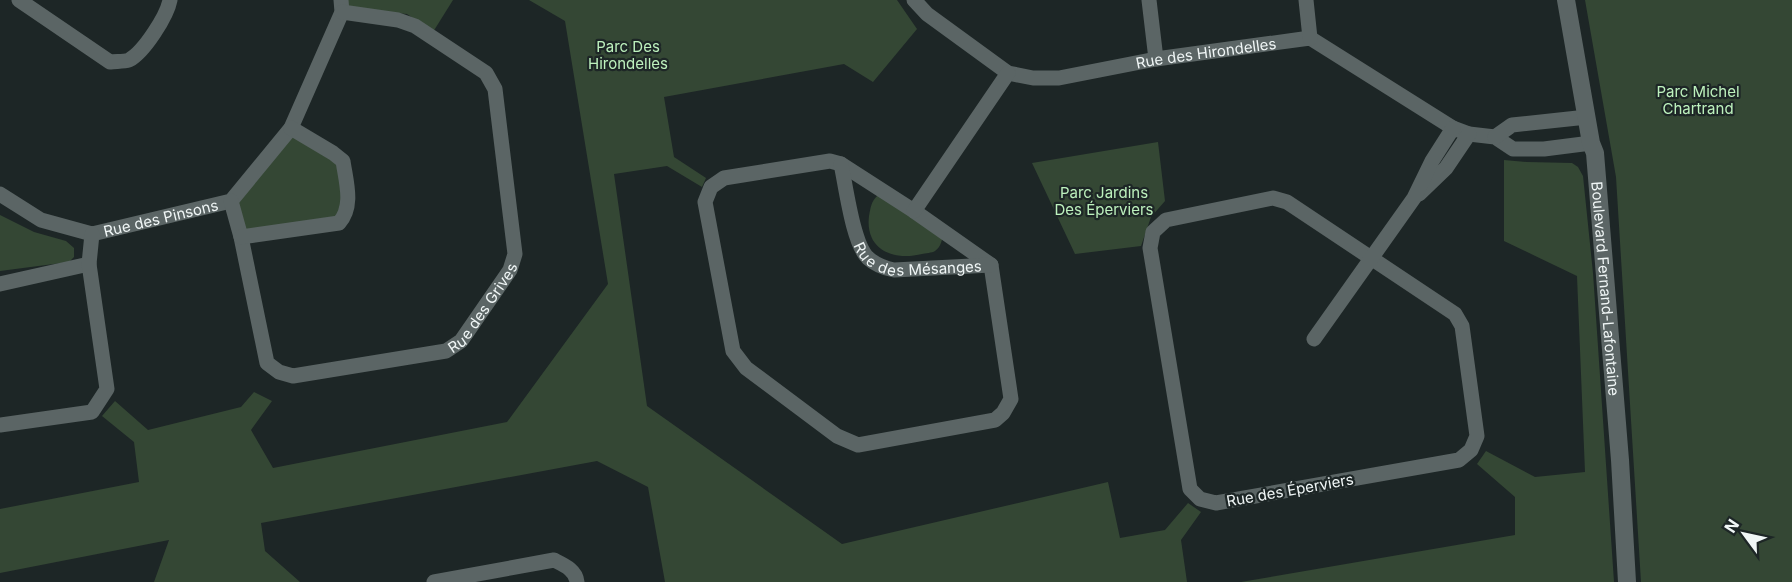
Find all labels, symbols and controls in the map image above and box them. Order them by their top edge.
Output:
street label: Rue des Hirondelles [1134,33,1277,72]
park label: Parc Des Hirondelles [588,37,668,73]
park label: Parc Michel Chartrand [1656,82,1740,118]
street label: Boulevard Fernand-Lafontaine [1588,181,1624,397]
park label: Parc Jardins Des Éperviers [1055,183,1154,219]
street label: Rue des Pinsons [101,195,220,241]
street label: Rue des Mésanges [850,239,982,280]
street label: Rue des Grives [444,261,521,357]
street label: Rue des Éperviers [1225,469,1355,511]
north arrow [1714,504,1774,564]
text: N [1720,515,1743,536]

